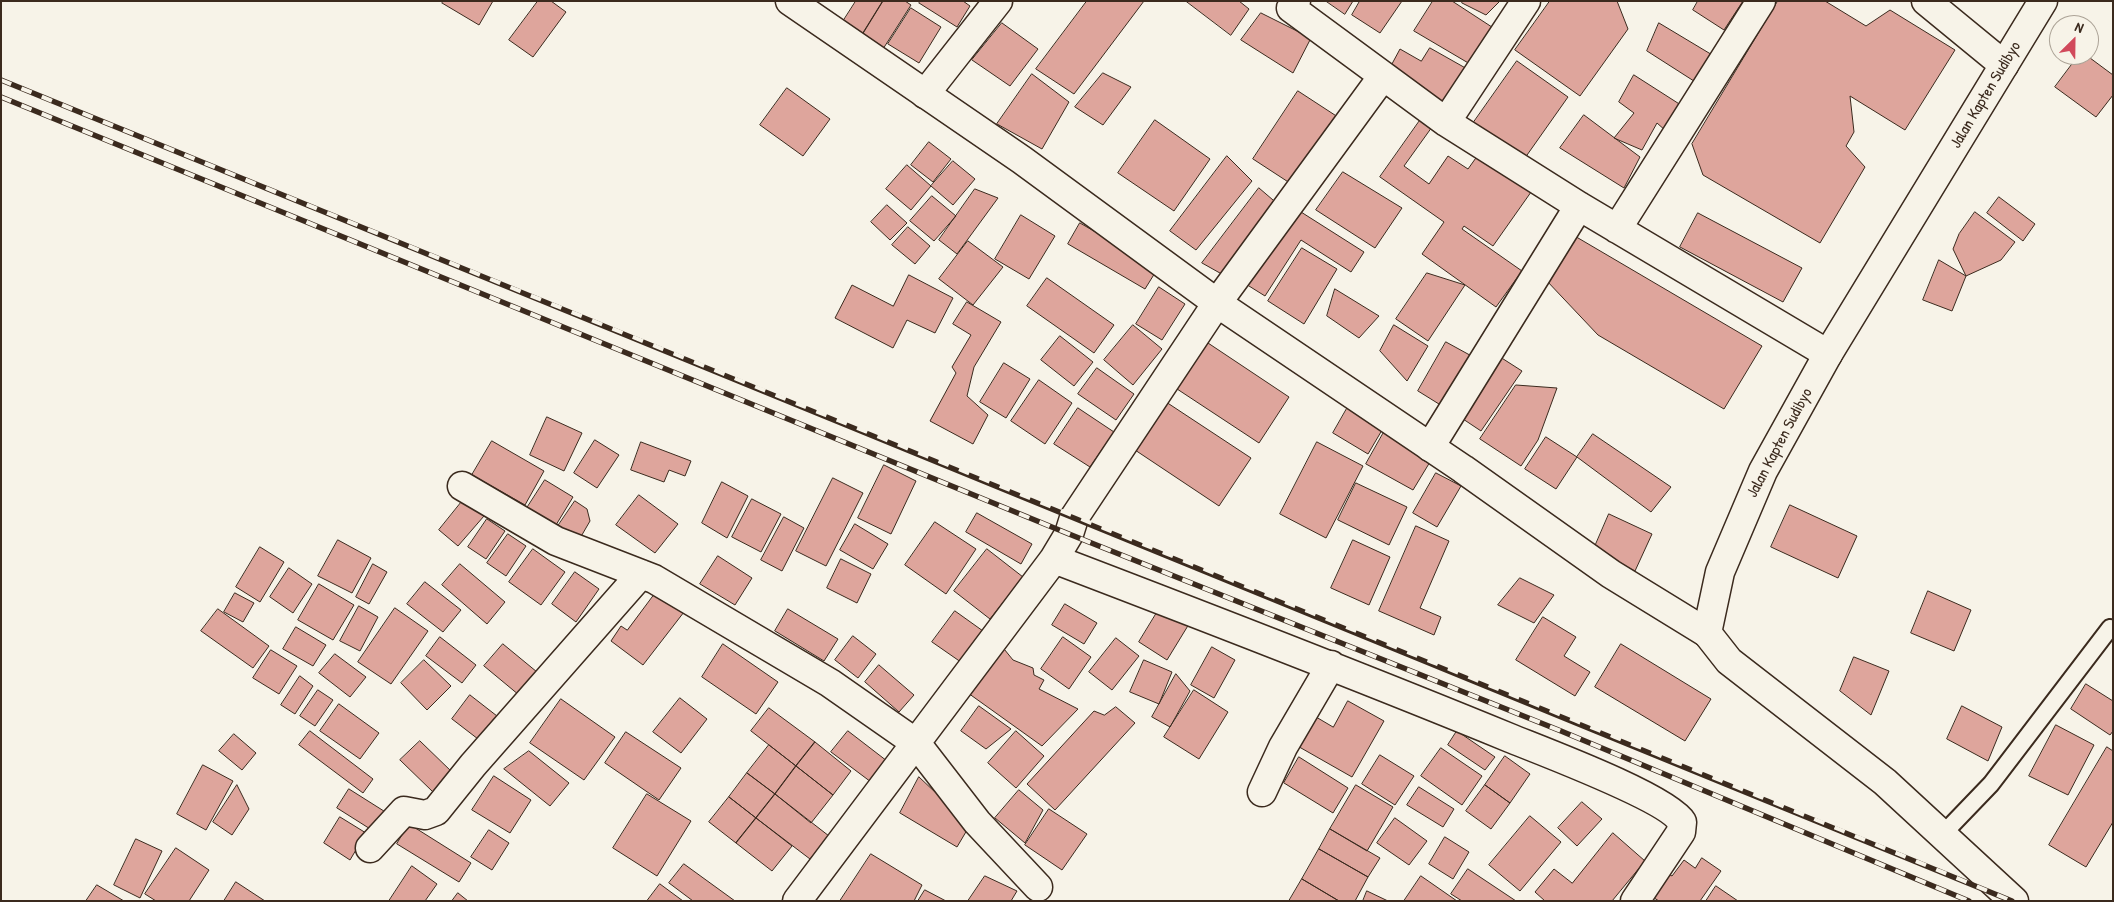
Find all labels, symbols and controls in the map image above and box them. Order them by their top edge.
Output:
north arrow [2049,15,2099,65]
text: N [2073,16,2087,37]
street label: Jalan Kapten Sudibyo [1947,38,2025,152]
street label: Jalan Kapten Sudibyo [1743,385,1817,501]

